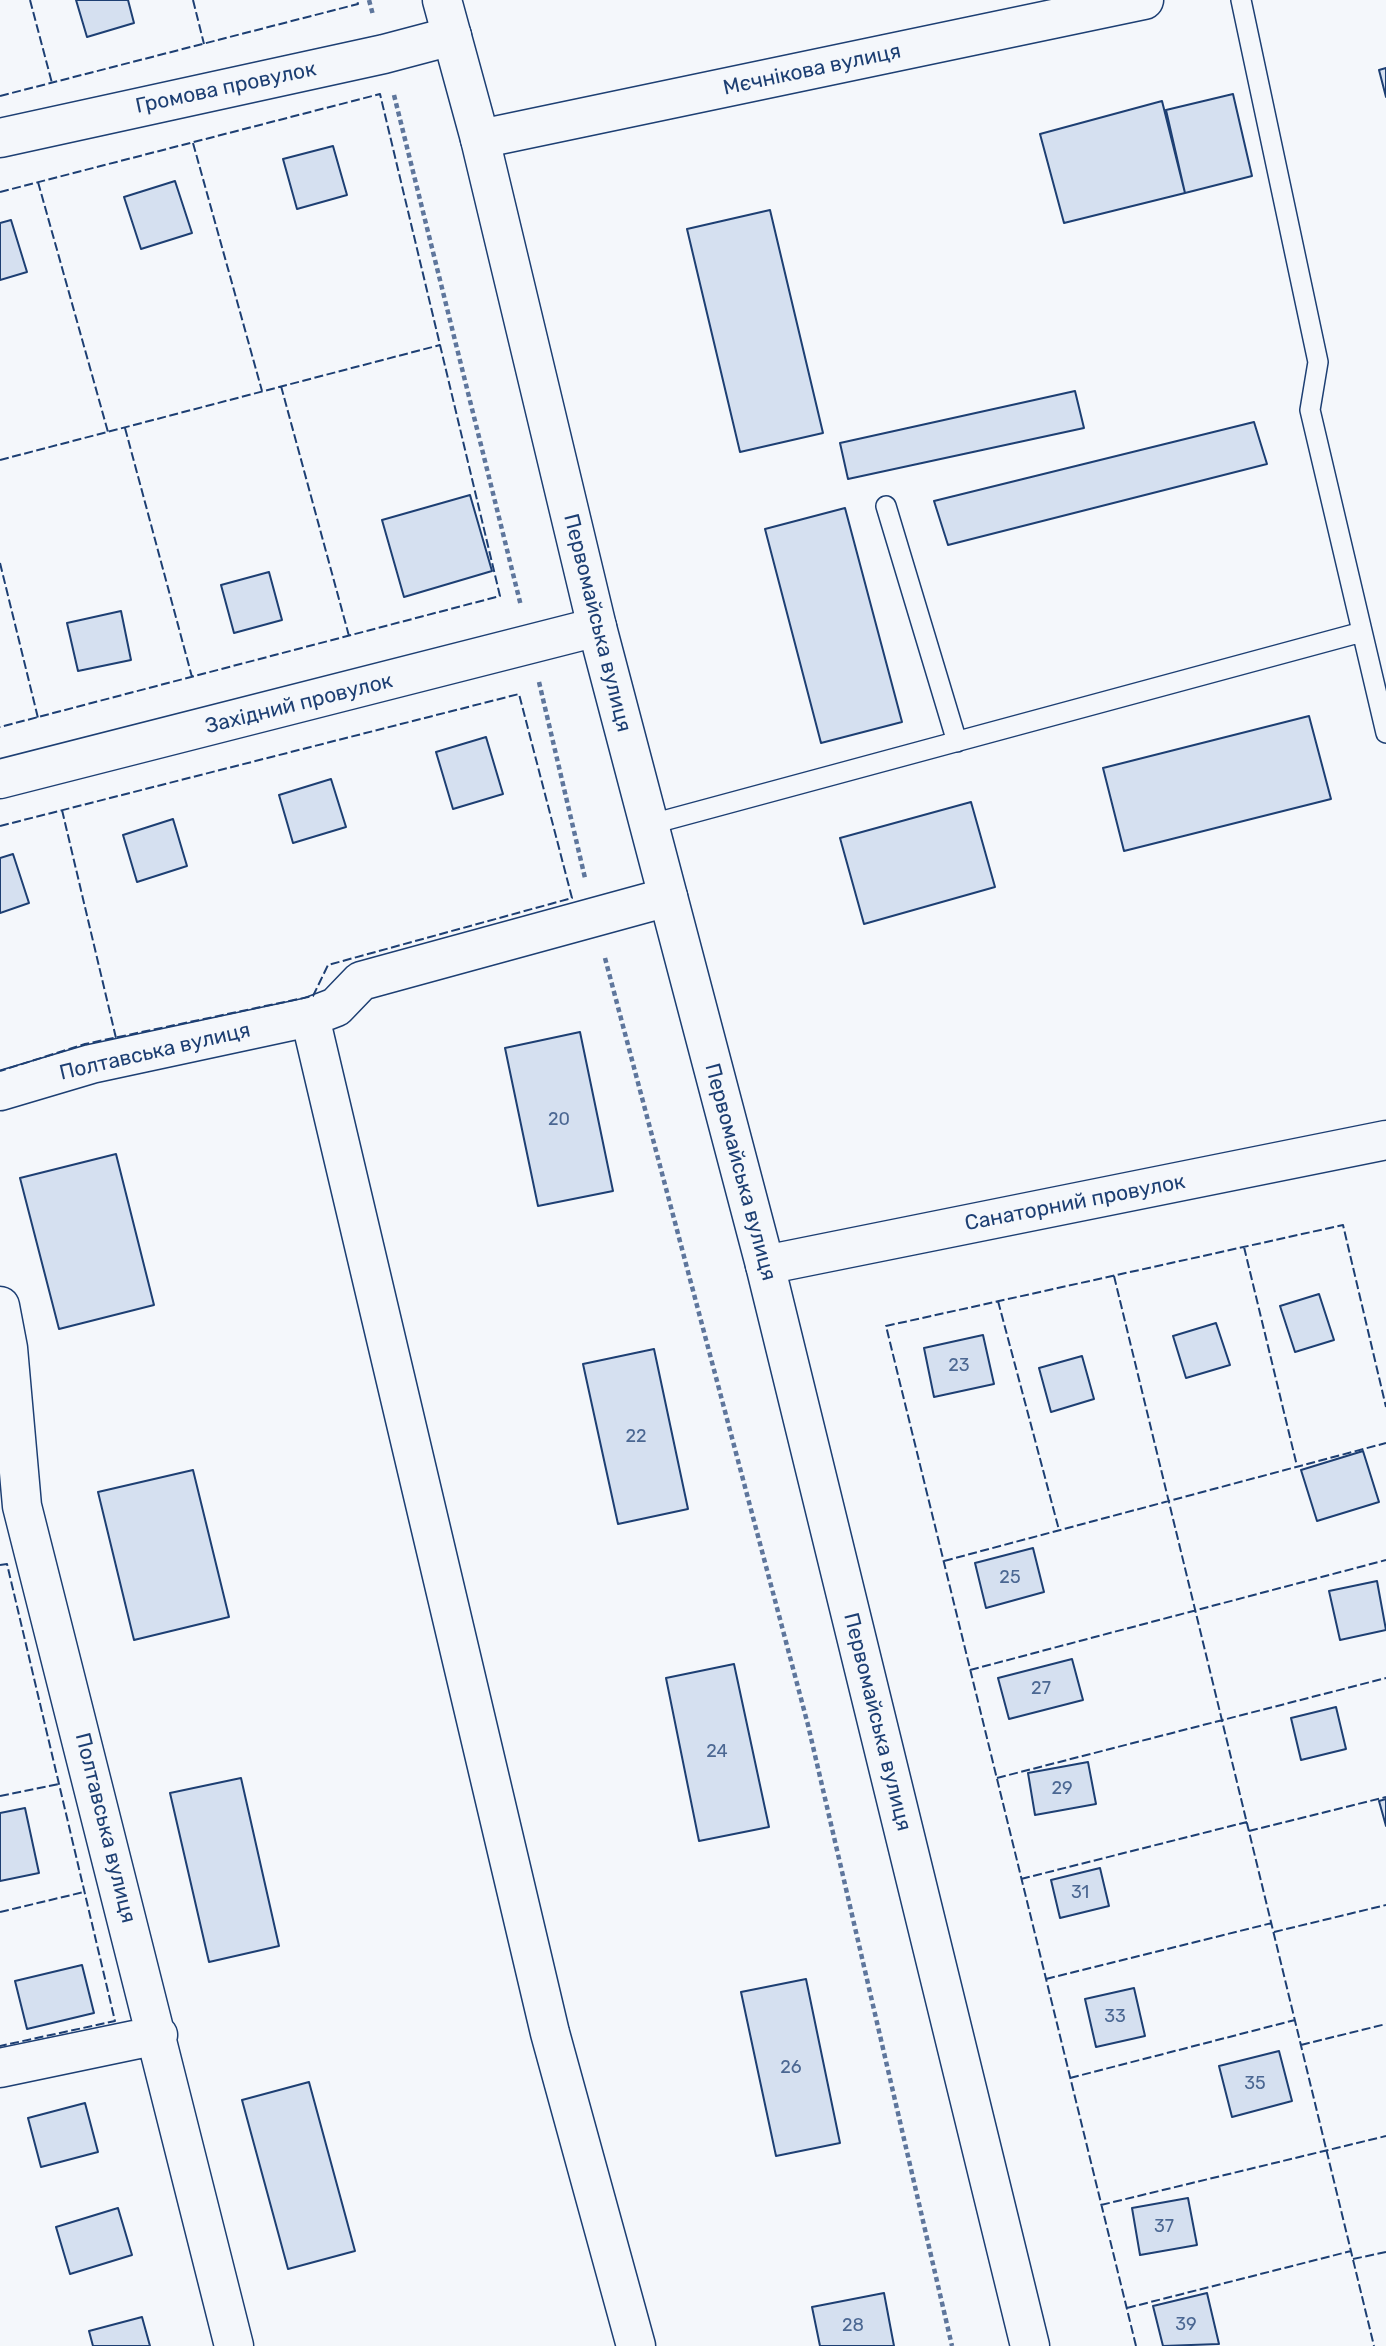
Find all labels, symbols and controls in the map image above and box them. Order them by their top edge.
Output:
street label: Мєчнікова вулиця [721,39,903,101]
street label: Громова провулок [133,57,319,119]
street label: Первомайська вулиця [558,511,636,735]
street label: Західний провулок [203,669,395,739]
street label: Полтавська вулиця [57,1018,253,1086]
street label: Первомайська вулиця [699,1061,781,1283]
house number: 20 [548,1109,570,1131]
street label: Санаторний провулок [963,1169,1187,1237]
house number: 23 [948,1355,970,1377]
house number: 22 [625,1426,647,1448]
house number: 25 [999,1567,1021,1589]
street label: Первомайська вулиця [838,1610,916,1834]
house number: 27 [1031,1678,1051,1700]
street label: Полтавська вулиця [69,1730,141,1926]
house number: 24 [706,1741,728,1763]
house number: 29 [1051,1778,1073,1800]
house number: 31 [1071,1882,1089,1904]
house number: 33 [1104,2006,1126,2028]
house number: 26 [780,2057,802,2079]
house number: 35 [1244,2073,1266,2095]
house number: 37 [1154,2216,1174,2238]
house number: 39 [1175,2314,1197,2336]
house number: 28 [842,2315,864,2337]

